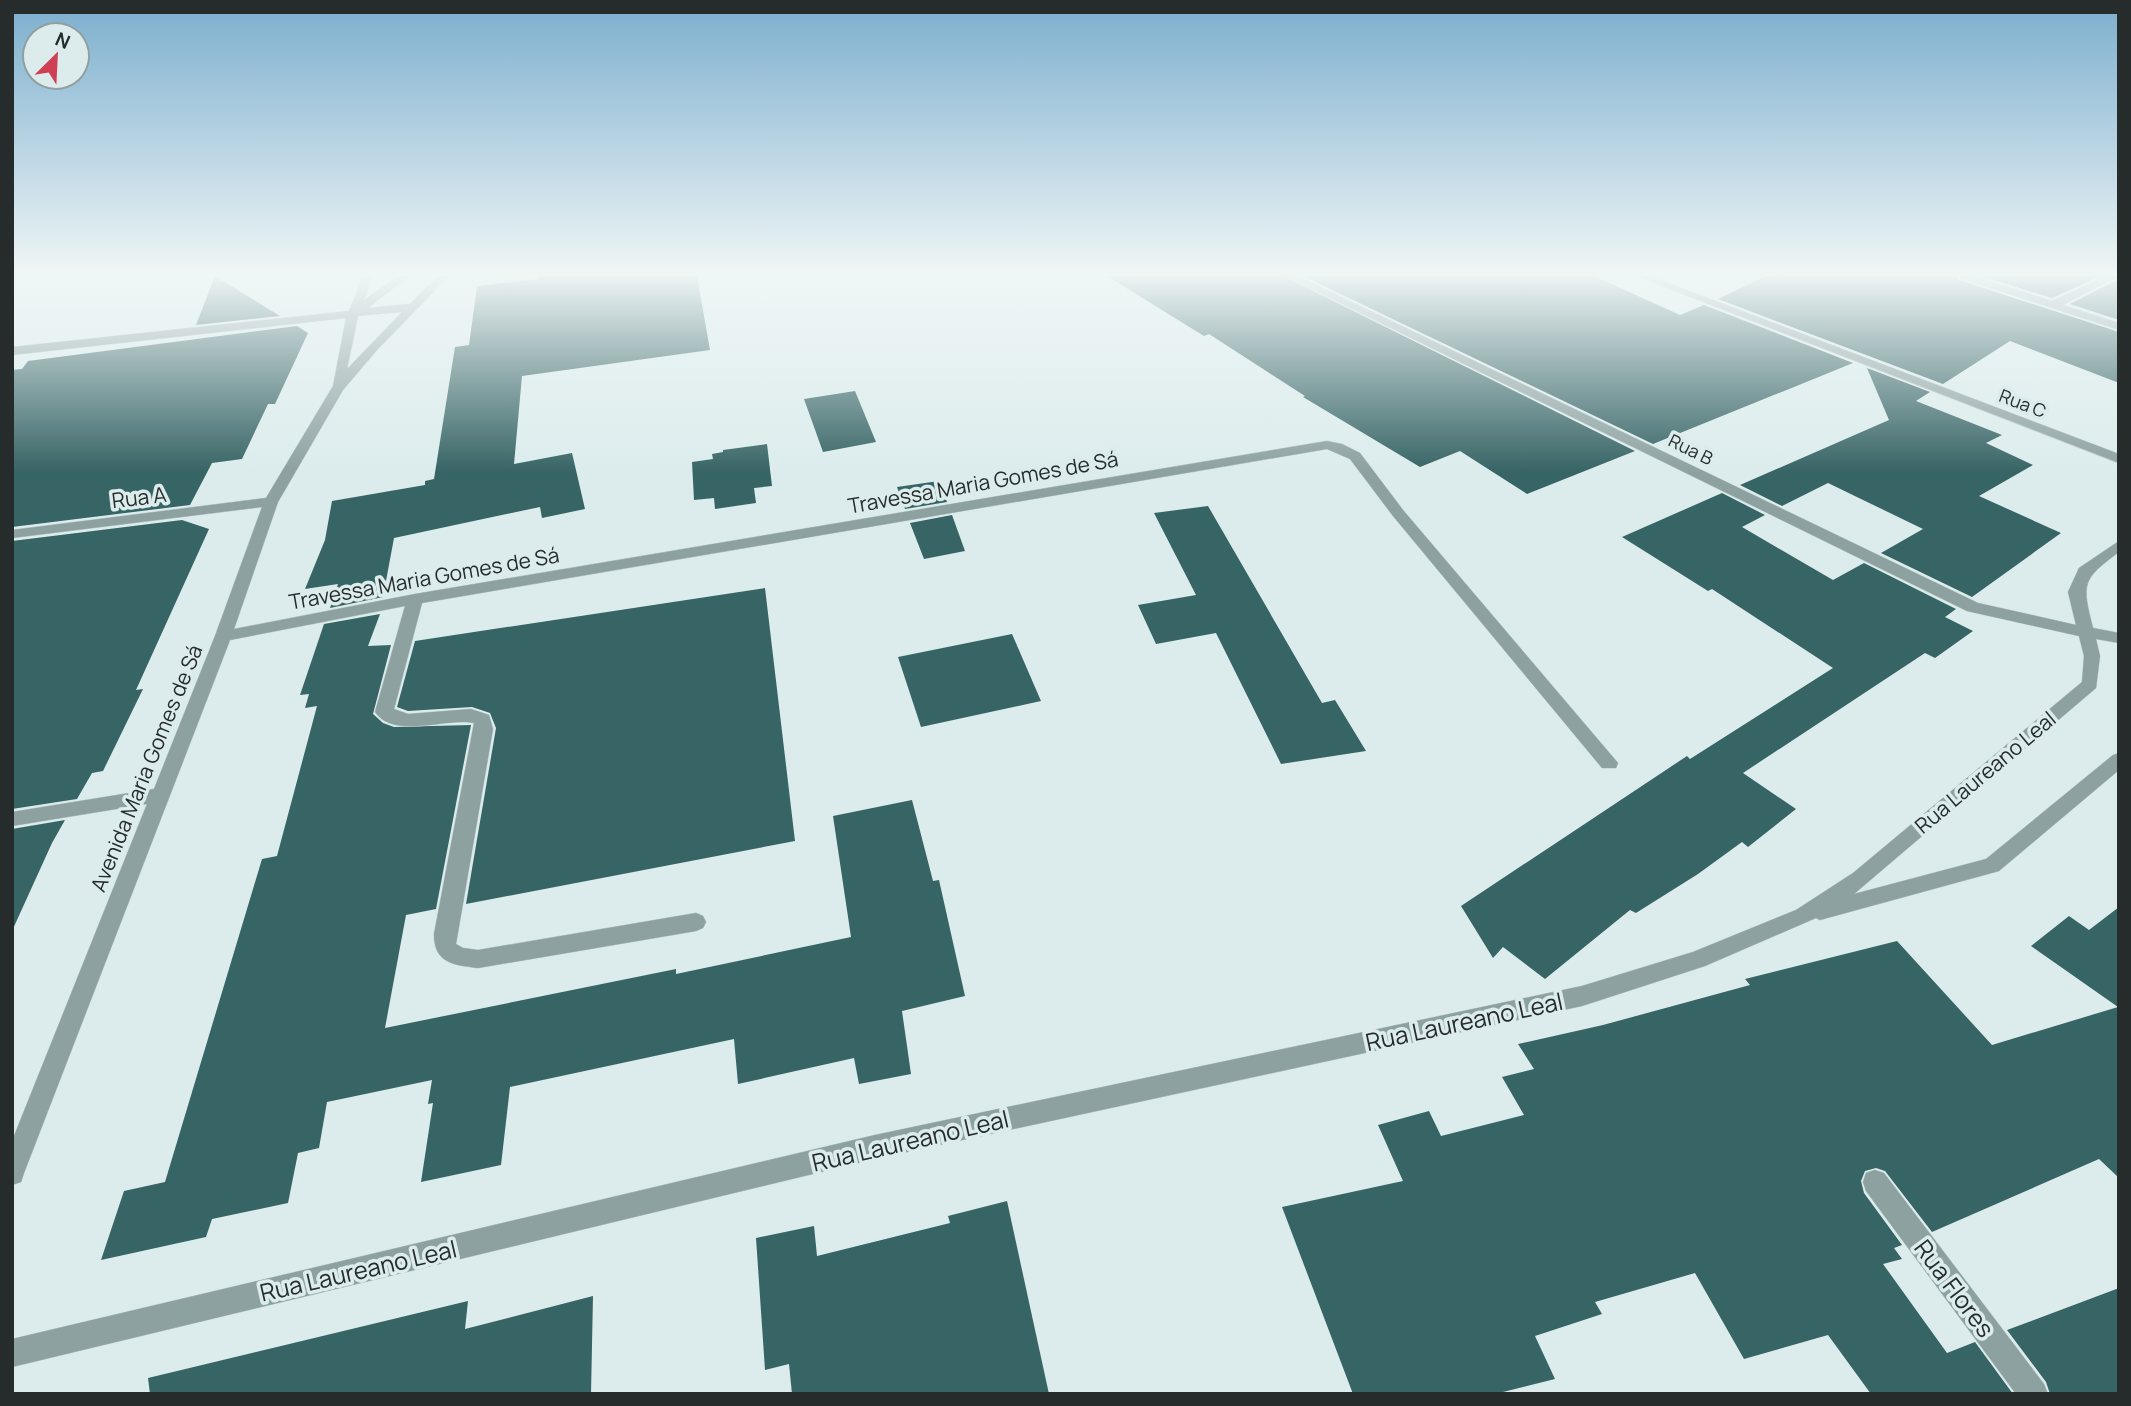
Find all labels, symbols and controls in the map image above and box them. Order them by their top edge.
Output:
north arrow [21,21,91,91]
text: N [51,26,74,55]
street label: Rua C [1996,383,2050,423]
street label: Rua B [1665,428,1717,470]
street label: Travessa Maria Gomes de Sá [846,444,1120,520]
street label: Rua A [110,480,168,514]
street label: Travessa Maria Gomes de Sá [287,540,561,616]
street label: Avenida Maria Gomes de Sá [84,640,208,896]
street label: Rua Laureano Leal [1909,705,2061,839]
street label: Rua Laureano Leal [1362,984,1566,1058]
street label: Rua Laureano Leal [808,1101,1012,1179]
street label: Rua Laureano Leal [256,1231,460,1309]
street label: Rua Flores [1907,1232,2003,1344]

